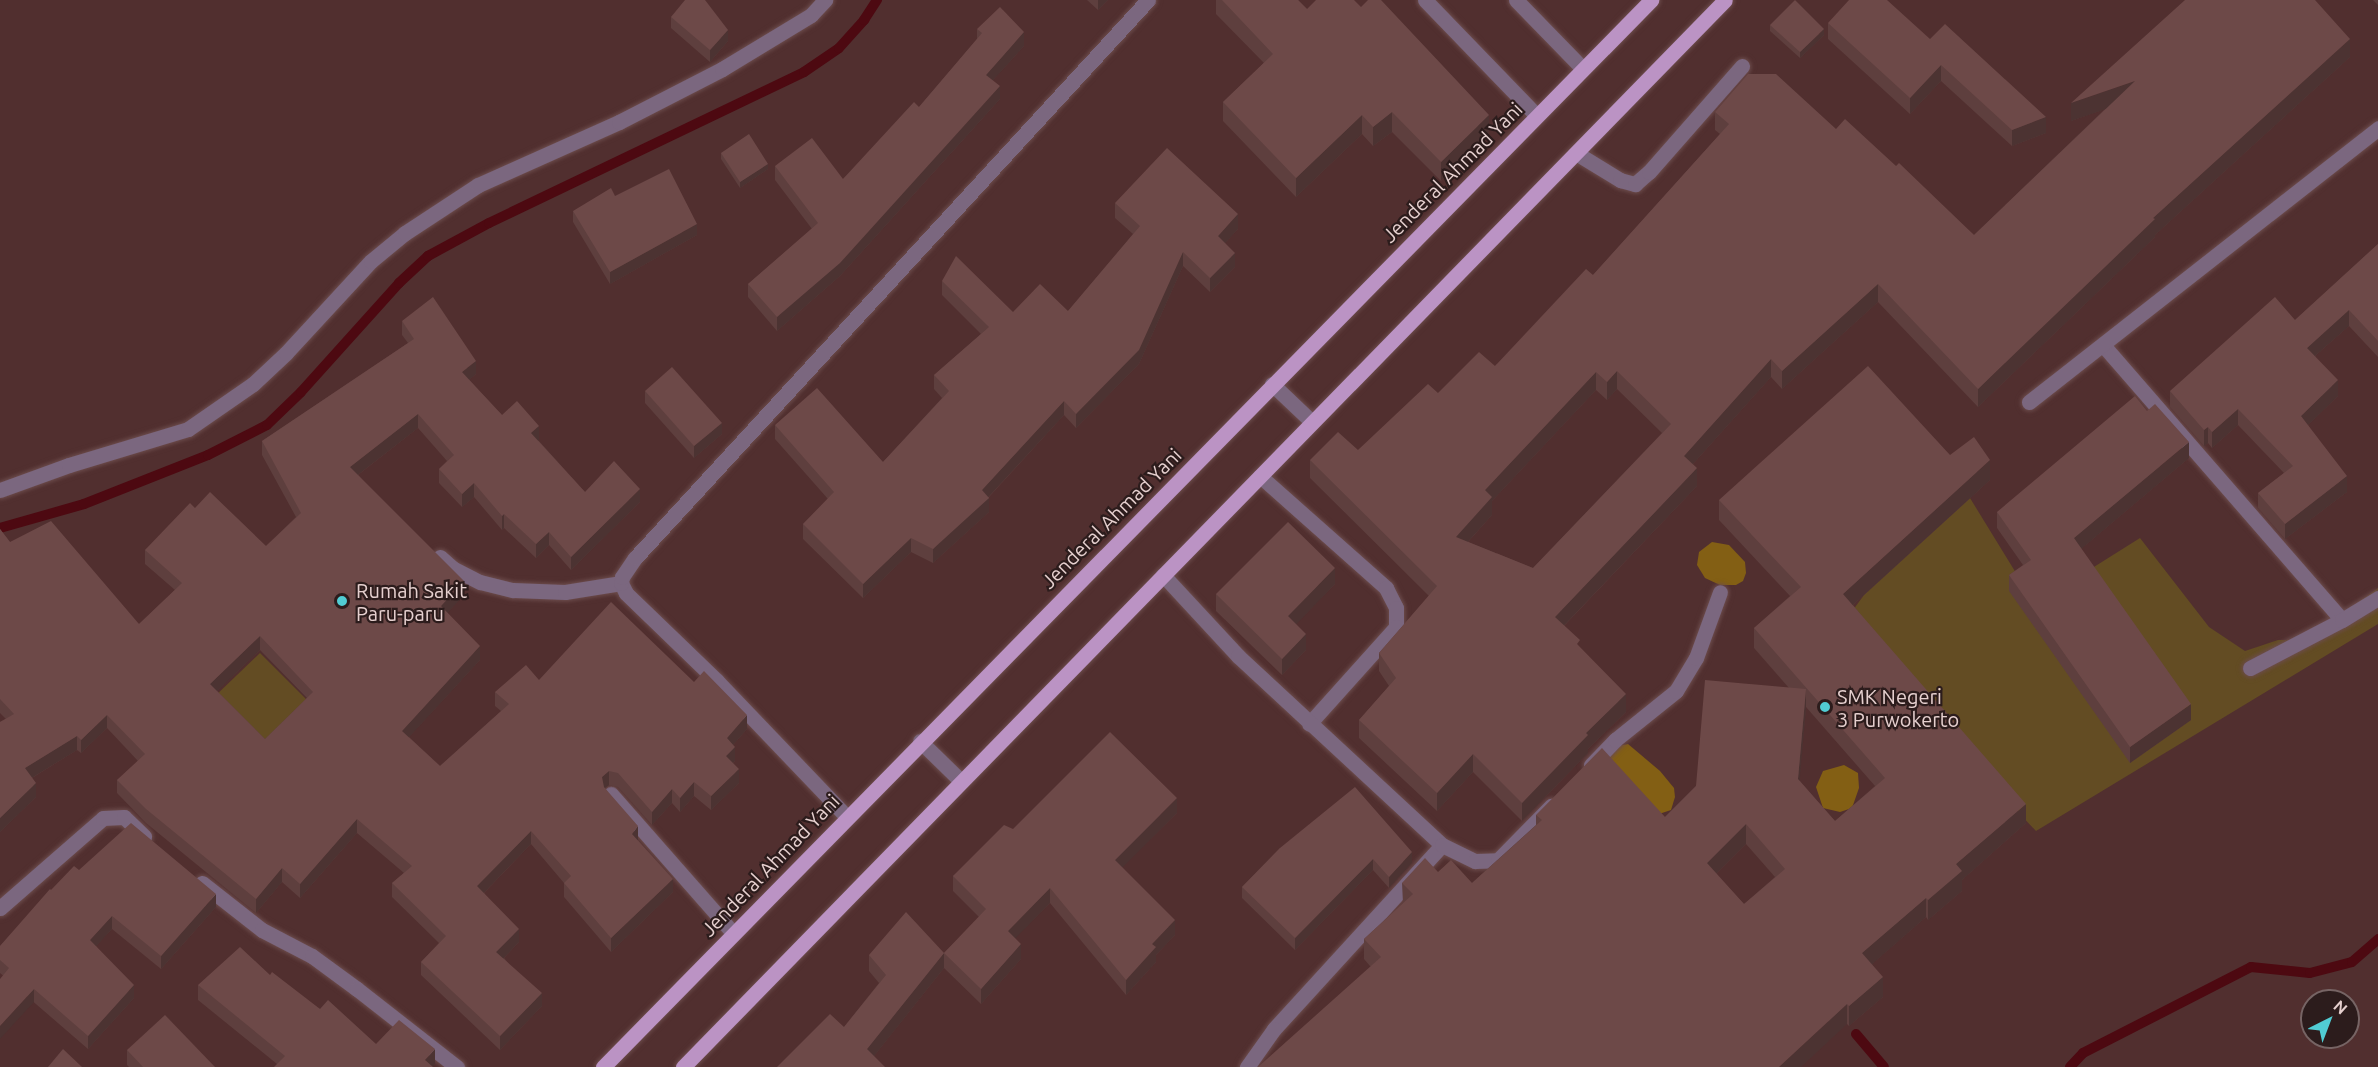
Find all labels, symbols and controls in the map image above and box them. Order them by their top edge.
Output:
street label: Jenderal Ahmad Yani [1377,97,1527,247]
street label: Jenderal Ahmad Yani [1036,443,1186,593]
place label: Rumah Sakit Paru-paru [356,578,467,625]
marker: Rumah Sakit Paru-paru [333,592,351,610]
place label: SMK Negeri 3 Purwokerto [1837,684,1959,731]
marker: SMK Negeri 3 Purwokerto [1818,700,1832,714]
street label: Jenderal Ahmad Yani [696,789,844,941]
north arrow [2300,989,2360,1049]
text: N [2330,996,2351,1018]

